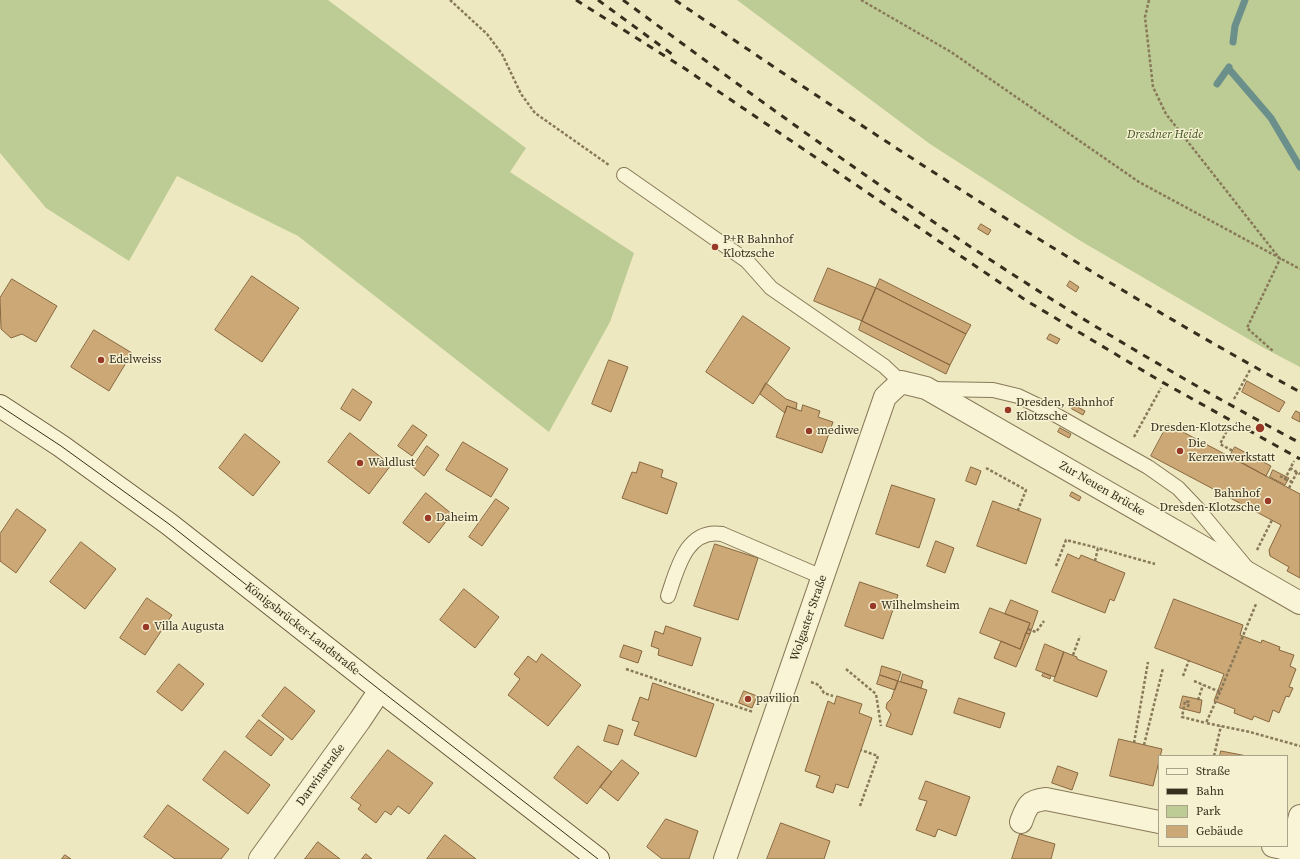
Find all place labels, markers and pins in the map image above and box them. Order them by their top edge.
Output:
place label: P+R Bahnhof Klotzsche [723,233,793,261]
marker: P+R Bahnhof Klotzsche [710,242,720,252]
place label: Edelweiss [109,353,162,367]
marker: Edelweiss [96,355,106,365]
place label: Dresden, Bahnhof Klotzsche [1016,396,1114,424]
marker: Dresden, Bahnhof Klotzsche [1003,405,1013,415]
place label: Dresden-Klotzsche [1151,421,1251,435]
marker: Dresden-Klotzsche [1254,422,1266,434]
place label: mediwe [817,424,859,438]
marker: mediwe [804,426,814,436]
place label: Die Kerzenwerkstatt [1188,437,1275,465]
marker: Die Kerzenwerkstatt [1175,446,1185,456]
place label: Waldlust [368,456,415,470]
marker: Waldlust [355,458,365,468]
place label: Bahnhof Dresden-Klotzsche [1160,487,1260,515]
marker: Bahnhof Dresden-Klotzsche [1263,496,1273,506]
place label: Daheim [436,511,478,525]
marker: Daheim [423,513,433,523]
place label: Wilhelmsheim [881,599,960,613]
marker: Wilhelmsheim [868,601,878,611]
place label: Villa Augusta [154,620,224,634]
marker: Villa Augusta [141,622,151,632]
place label: pavilion [756,692,800,706]
marker: pavilion [743,694,753,704]

